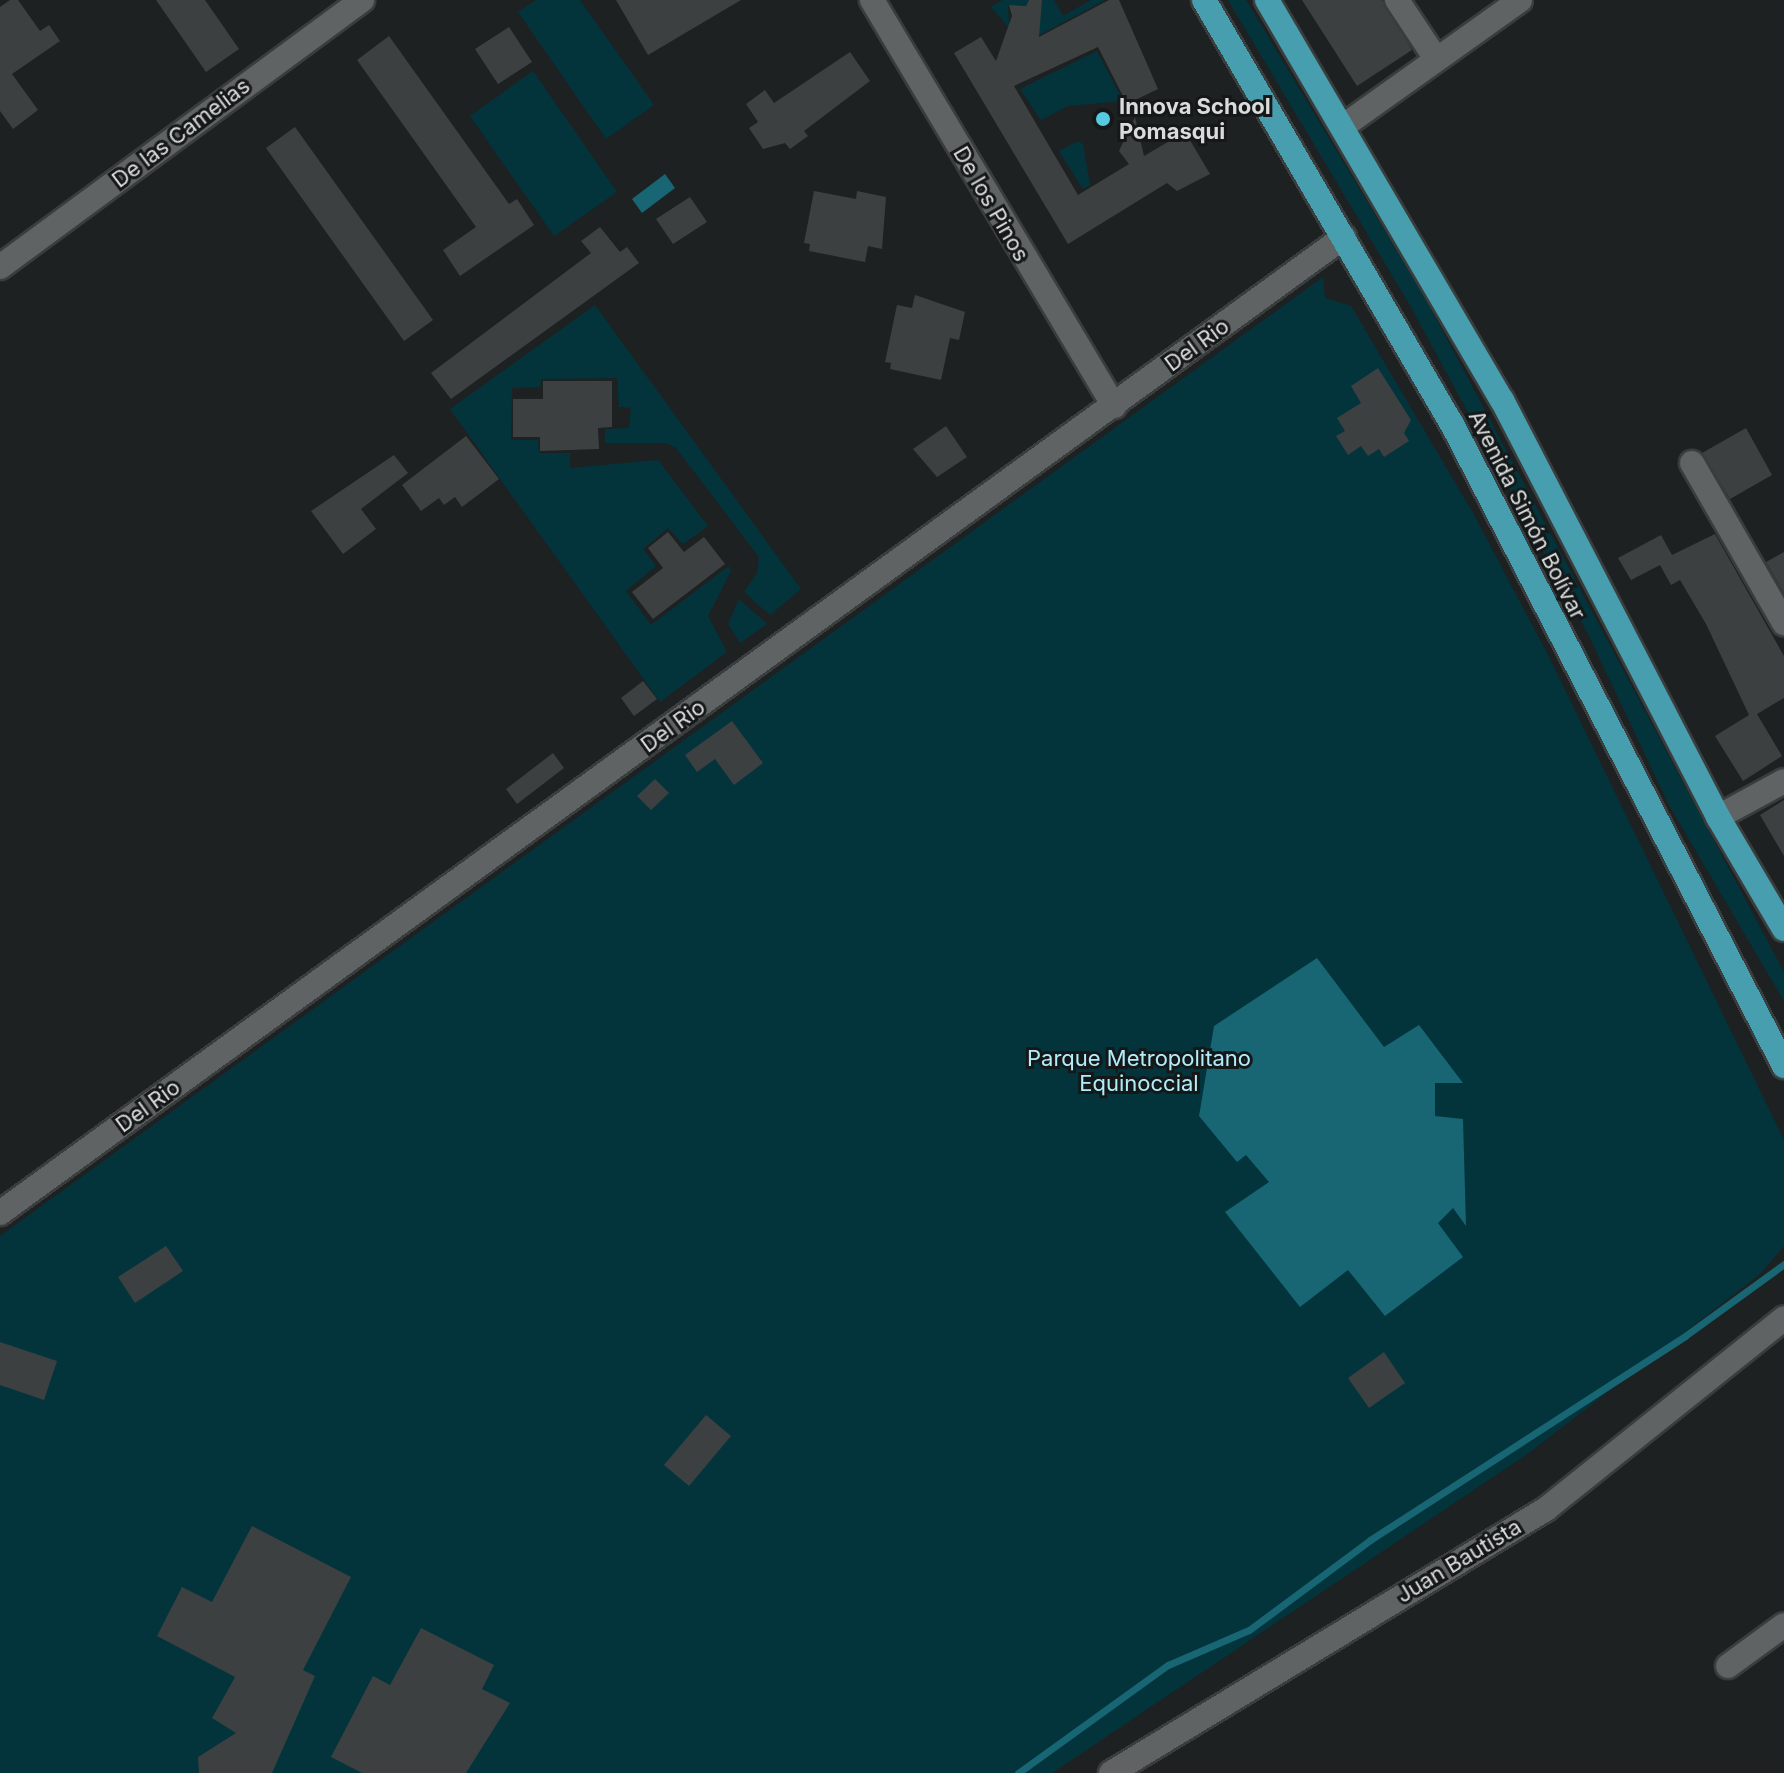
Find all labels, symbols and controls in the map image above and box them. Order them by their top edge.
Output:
street label: De las Camelias [107,73,255,193]
place label: Innova School Pomasqui [1119,93,1271,144]
marker: Innova School Pomasqui [1094,110,1112,128]
street label: De los Pinos [947,142,1035,266]
street label: Del Rio [1160,313,1234,377]
street label: Avenida Simón Bolívar [1463,406,1591,624]
street label: Del Rio [636,694,710,758]
park label: Parque Metropolitano Equinoccial [1027,1045,1251,1096]
street label: Del Rio [111,1074,185,1138]
street label: Juan Bautista [1392,1513,1526,1609]

